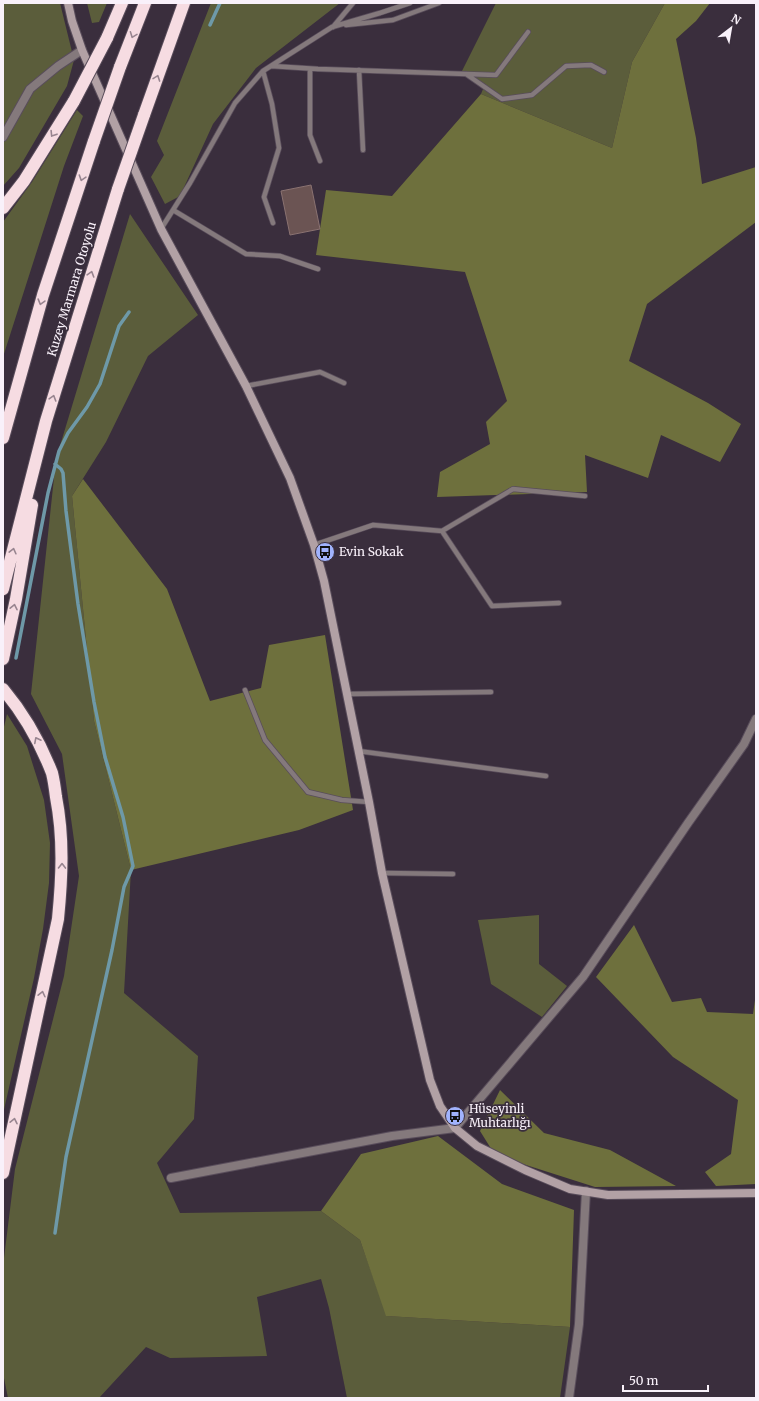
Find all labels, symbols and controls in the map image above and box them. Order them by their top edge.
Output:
north arrow [711,8,751,48]
text: N [729,11,744,28]
one-way arrow [129,31,137,38]
one-way arrow [152,74,161,81]
one-way arrow [51,130,58,137]
one-way arrow [78,175,87,182]
street label: Kuzey Marmara Otoyolu [44,219,99,358]
one-way arrow [87,271,95,278]
one-way arrow [37,298,46,305]
one-way arrow [48,395,57,402]
bus stop icon: Evin Sokak [314,541,336,563]
place label: Evin Sokak [339,544,404,559]
one-way arrow [8,548,16,554]
one-way arrow [10,604,18,610]
one-way arrow [34,737,42,744]
one-way arrow [58,863,66,869]
one-way arrow [37,991,46,998]
place label: Hüseyinli Muhtarlığı [469,1101,531,1130]
bus stop icon: Hüseyinli Muhtarlığı [444,1105,466,1127]
one-way arrow [9,1118,17,1124]
scale bar [623,1367,708,1393]
text: 50 m [629,1373,658,1388]

